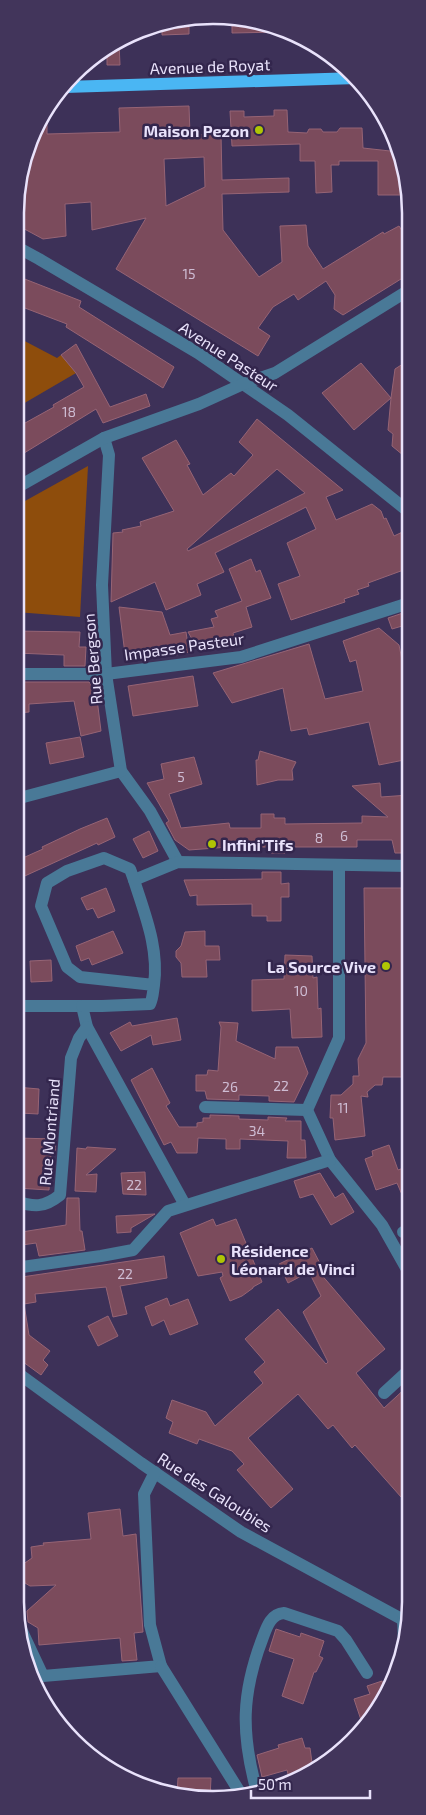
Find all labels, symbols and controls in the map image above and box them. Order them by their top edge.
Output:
street label: Avenue de Royat [149,54,271,78]
place label: Maison Pezon [144,121,249,140]
marker: Maison Pezon [253,124,265,136]
house number: 15 [182,265,196,282]
street label: Avenue Pasteur [176,317,282,395]
house number: 18 [62,403,76,420]
street label: Rue Bergson [79,613,105,705]
street label: Impasse Pasteur [123,628,246,664]
house number: 5 [177,768,185,785]
house number: 6 [340,827,348,844]
house number: 8 [315,829,323,846]
place label: Infini'Tifs [222,835,293,854]
marker: Infini'Tifs [206,838,218,850]
place label: La Source Vive [267,957,376,976]
marker: La Source Vive [380,960,392,972]
house number: 10 [294,982,308,999]
house number: 22 [273,1077,289,1094]
street label: Rue Montriand [35,1078,63,1186]
house number: 26 [222,1078,238,1095]
house number: 11 [337,1099,349,1116]
house number: 34 [249,1122,265,1139]
house number: 22 [126,1176,142,1193]
place label: Résidence Léonard de Vinci [231,1241,355,1278]
marker: Résidence Léonard de Vinci [215,1253,227,1265]
house number: 22 [117,1265,133,1282]
street label: Rue des Galoubies [154,1448,276,1536]
scale bar [251,1768,370,1800]
text: 50 m [258,1775,292,1793]

